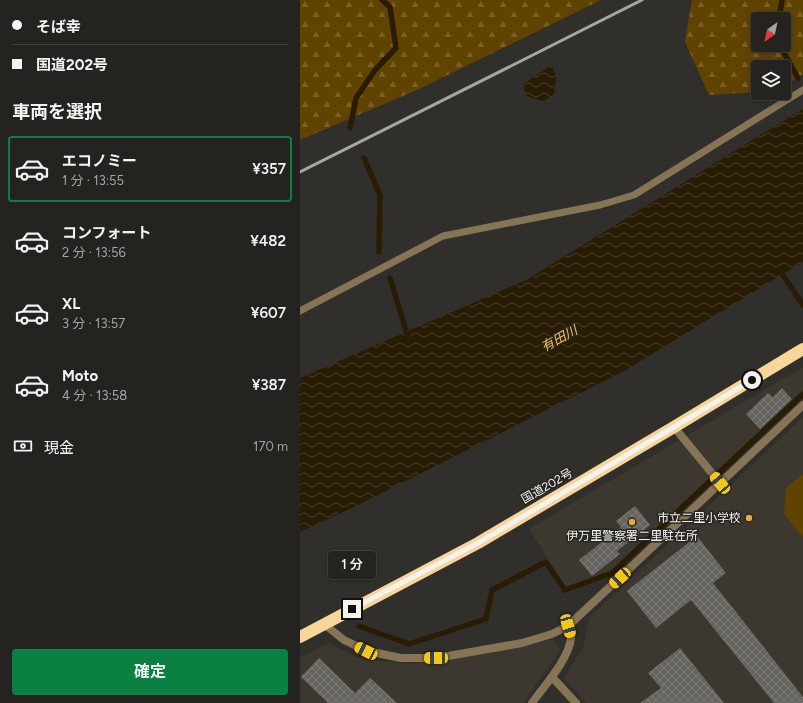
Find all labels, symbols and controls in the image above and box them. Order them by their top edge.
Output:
north arrow [751,12,791,52]
map controls [751,12,791,100]
text: そば幸 [36,18,81,36]
text: 国道202号 [36,56,108,74]
button: layers [751,60,791,100]
text: 車両を選択 [12,101,102,123]
icon: car [14,151,50,187]
text: エコノミー [62,152,137,170]
text: ¥357 [252,160,286,178]
text: 1 分 · 13:55 [62,173,124,188]
icon: car [14,223,50,259]
text: コンフォート [62,224,152,242]
text: ¥482 [250,232,286,250]
text: 2 分 · 13:56 [62,245,126,260]
icon: car [14,295,50,331]
text: XL [62,295,80,313]
text: ¥607 [251,304,286,322]
text: 3 分 · 13:57 [62,316,125,331]
water label: 有田川 [539,321,582,354]
icon: car [14,367,50,403]
text: Moto [62,367,98,385]
route start [743,371,761,389]
text: ¥387 [252,376,286,394]
text: 4 分 · 13:58 [62,388,127,403]
icon: cash [12,435,34,457]
text: 現金 [44,439,74,457]
text: 170 m [253,439,288,454]
street label: 国道202号 [519,466,575,506]
car [708,470,732,496]
place label: 市立二里小学校 [657,511,741,525]
marker: 市立二里小学校 [744,513,754,523]
marker: 伊万里警察署二里駐在所 [627,517,637,527]
place label: 伊万里警察署二里駐在所 [566,529,698,543]
callout: 1 分 [328,551,376,579]
text: 1 分 [341,557,363,572]
car [607,566,633,590]
route end [343,600,361,618]
car [559,613,577,639]
car [353,640,379,662]
button: 確定 [12,649,288,695]
car [424,652,448,664]

